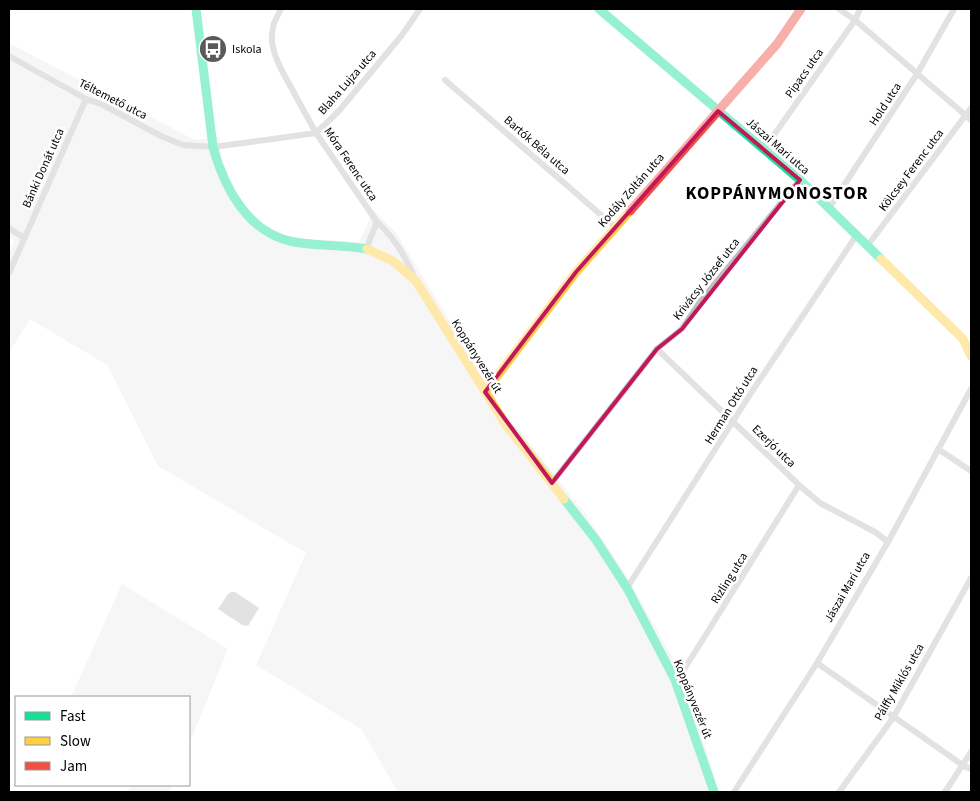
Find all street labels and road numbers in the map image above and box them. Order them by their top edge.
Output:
street label: Pipacs utca [781,45,828,102]
street label: Blaha Lujza utca [314,46,381,119]
street label: Téltemető utca [76,75,150,124]
street label: Hold utca [865,79,906,129]
street label: Bartók Béla utca [500,112,573,179]
street label: Jászai Mari utca [742,114,813,179]
street label: Móra Ferenc utca [320,124,382,204]
street label: Bánki Donát utca [18,126,69,211]
street label: Kölcsey Ferenc utca [875,126,948,215]
street label: Kodály Zoltán utca [594,149,668,231]
street label: Krivácsy József utca [669,235,744,324]
street label: Koppányvezér út [447,316,506,397]
street label: Herman Ottó utca [701,363,762,448]
street label: Ezerjó utca [748,421,799,472]
street label: Rizling utca [707,549,752,607]
street label: Jászai Mari utca [820,549,875,626]
street label: Pálffy Miklós utca [870,640,928,724]
street label: Koppányvezér út [669,657,716,741]

